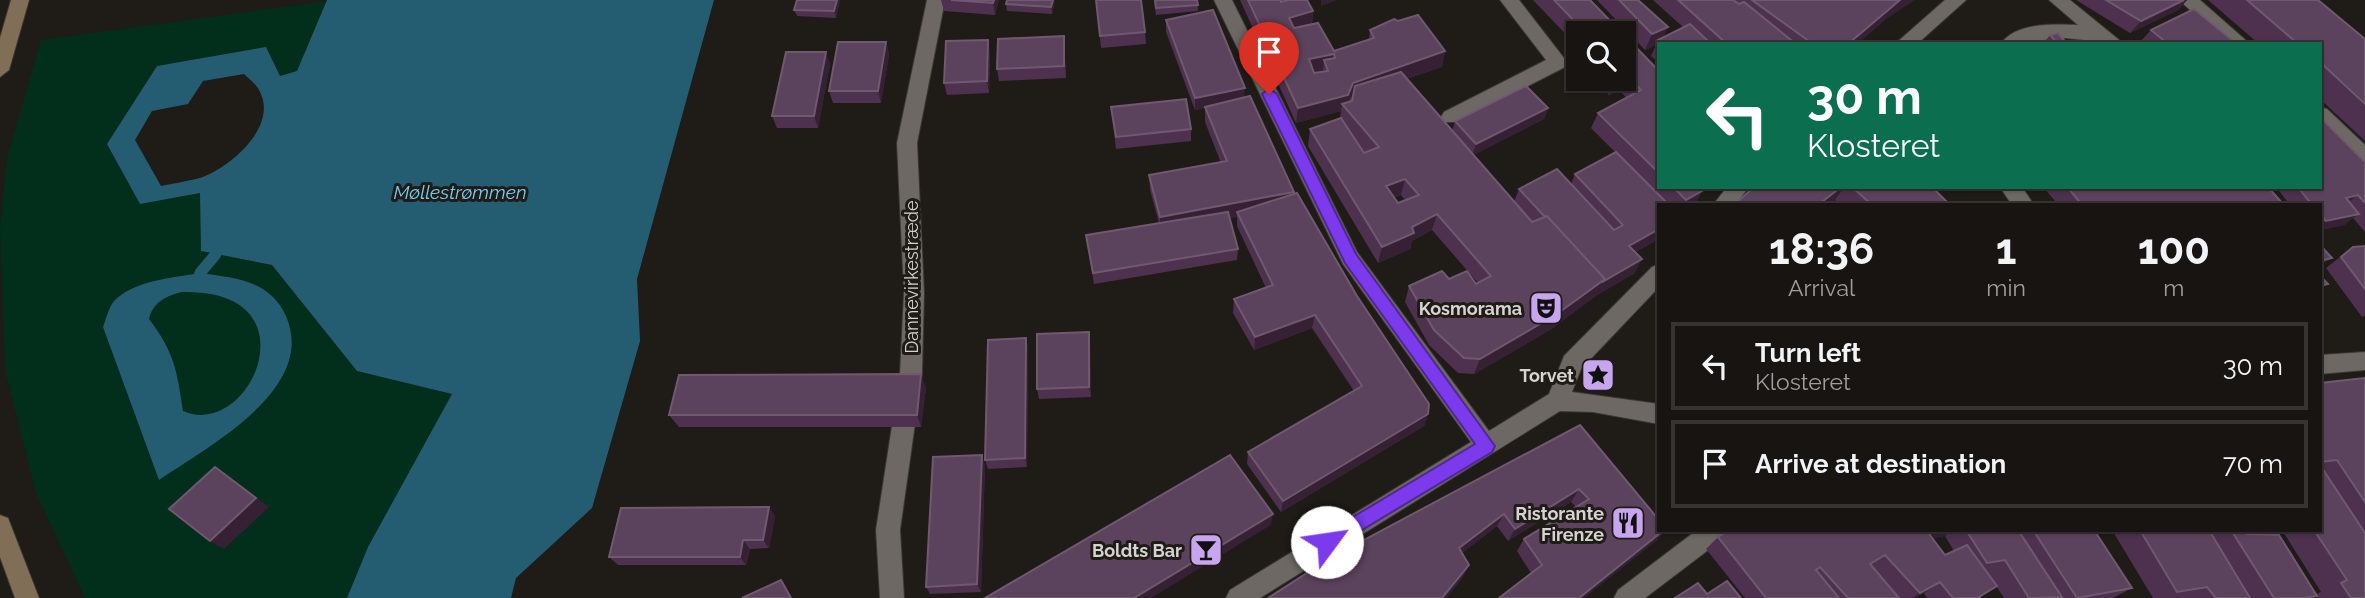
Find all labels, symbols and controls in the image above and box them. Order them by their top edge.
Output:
map controls [1566,21,1636,91]
button: search [1566,21,1636,91]
pin [1239,22,1299,94]
icon: arrive [1250,33,1288,71]
text: 30 m [1807,68,1922,125]
icon: left [1692,70,1783,161]
text: Klosteret [1807,127,1940,164]
water label: Møllestrømmen [393,181,527,203]
street label: Dannevirkestræde [901,200,922,353]
text: 18:36 [1769,225,1874,274]
text: 1 [1996,225,2016,274]
text: 100 [2138,225,2210,274]
text: Arrival [1788,274,1855,301]
text: min [1986,274,2026,301]
text: m [2163,274,2184,301]
theatre icon: Kosmorama [1527,289,1565,327]
place label: Kosmorama [1419,298,1522,319]
text: Turn left [1755,338,1861,368]
icon: left [1696,347,1734,385]
text: 30 m [2223,351,2283,381]
place icon: Torvet [1579,356,1617,394]
place label: Torvet [1520,365,1574,386]
text: Klosteret [1755,368,1851,395]
icon: arrive [1696,445,1734,483]
text: Arrive at destination [1755,449,2006,479]
text: 70 m [2223,449,2283,479]
place label: Ristorante Firenze [1515,503,1604,545]
restaurant icon: Ristorante Firenze [1609,504,1647,542]
position arrow [1290,505,1364,579]
bar icon: Boldts Bar [1187,531,1225,569]
place label: Boldts Bar [1092,540,1182,561]

